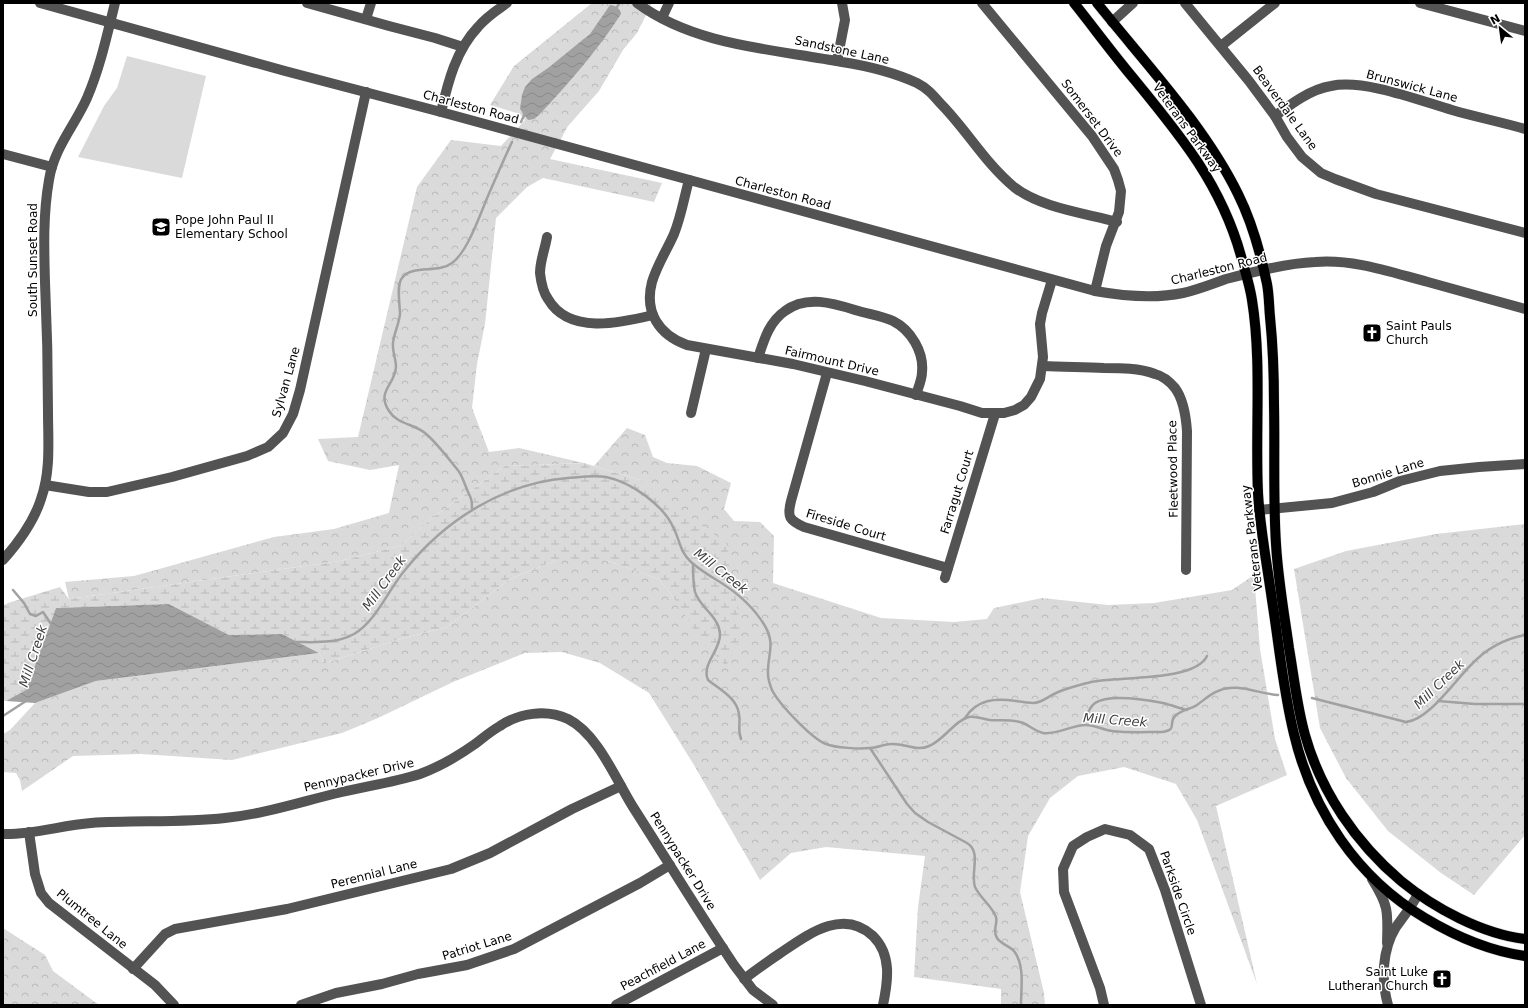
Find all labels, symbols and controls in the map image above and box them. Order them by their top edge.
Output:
north arrow [1480,8,1520,48]
text: N [1488,12,1503,28]
street label: Sandstone Lane [793,33,891,67]
street label: Beaverdale Lane [1250,63,1320,153]
street label: Brunswick Lane [1365,67,1459,105]
street label: Somerset Drive [1058,77,1126,159]
street label: Veterans Parkway [1150,81,1224,175]
street label: Charleston Road [421,87,521,127]
street label: Charleston Road [733,173,833,213]
street label: South Sunset Road [26,203,40,317]
place label: Pope John Paul II Elementary School [175,213,288,241]
school or university icon: Pope John Paul II Elementary School [150,216,172,238]
street label: Charleston Road [1169,250,1269,288]
place label: Saint Pauls Church [1386,319,1452,347]
church icon: Saint Pauls Church [1361,322,1383,344]
street label: Fairmount Drive [784,343,880,379]
street label: Sylvan Lane [269,345,303,419]
street label: Fleetwood Place [1165,420,1181,518]
street label: Farragut Court [938,448,976,536]
street label: Bonnie Lane [1350,455,1426,491]
street label: Veterans Parkway [1239,484,1265,592]
street label: Fireside Court [804,506,888,544]
water label: Mill Creek [691,545,751,597]
water label: Mill Creek [359,552,409,613]
water label: Mill Creek [16,623,50,689]
water label: Mill Creek [1411,656,1468,712]
water label: Mill Creek [1082,710,1148,730]
street label: Pennypacker Drive [303,756,415,794]
street label: Pennypacker Drive [647,809,719,913]
street label: Parkside Circle [1157,849,1199,937]
street label: Perennial Lane [329,857,419,891]
street label: Plumtree Lane [54,886,130,952]
street label: Patriot Lane [441,929,513,963]
street label: Peachfield Lane [618,937,708,993]
place label: Saint Luke Lutheran Church [1328,965,1428,993]
church icon: Saint Luke Lutheran Church [1431,968,1453,990]

